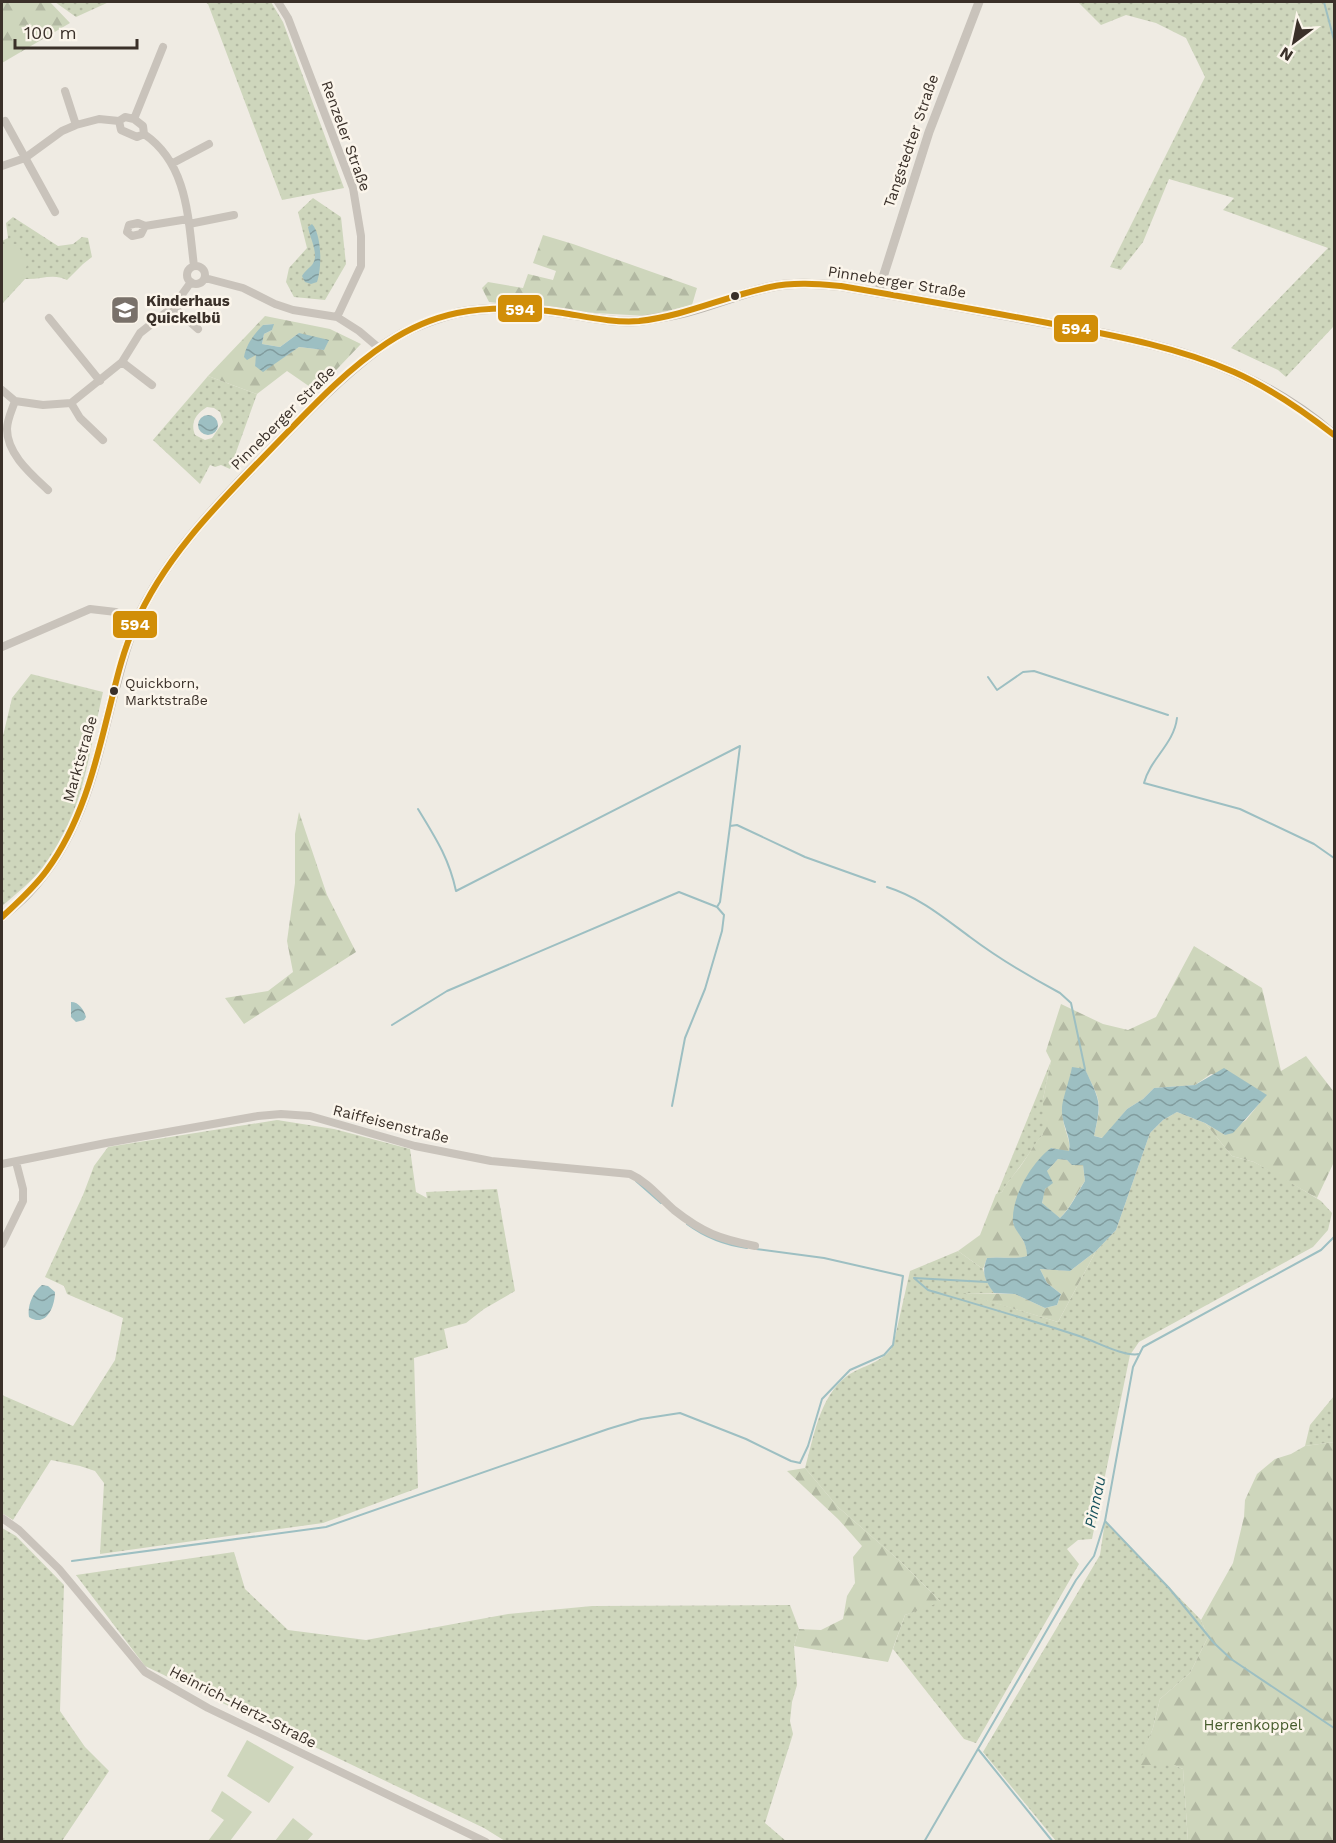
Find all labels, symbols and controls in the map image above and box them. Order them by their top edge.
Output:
scale bar [15,12,136,50]
north arrow [1264,12,1324,72]
text: 100 m [24,22,77,43]
text: N [1276,43,1296,65]
street label: Tangstedter Straße [880,72,942,210]
street label: Renzeler Straße [318,78,374,194]
street label: Pinneberger Straße [827,262,967,302]
unlabelled marker [729,290,741,302]
place label: Kinderhaus Quickelbü [146,292,230,327]
school or university icon: Kinderhaus Quickelbü [109,294,141,326]
line badge: 594 [497,294,543,323]
text: 594 [505,300,535,319]
line badge: 594 [1053,314,1099,343]
text: 594 [1061,319,1091,338]
street label: Pinneberger Straße [227,362,339,474]
line badge: 594 [112,610,158,639]
text: 594 [120,615,150,634]
place label: Quickborn, Marktstraße [125,675,208,708]
marker: Quickborn, Marktstraße [108,685,120,697]
street label: Marktstraße [59,714,101,804]
street label: Raiffeisenstraße [331,1101,451,1147]
water label: Pinnau [1080,1474,1110,1530]
street label: Heinrich-Hertz-Straße [166,1662,320,1752]
park label: Herrenkoppel [1204,1716,1303,1734]

